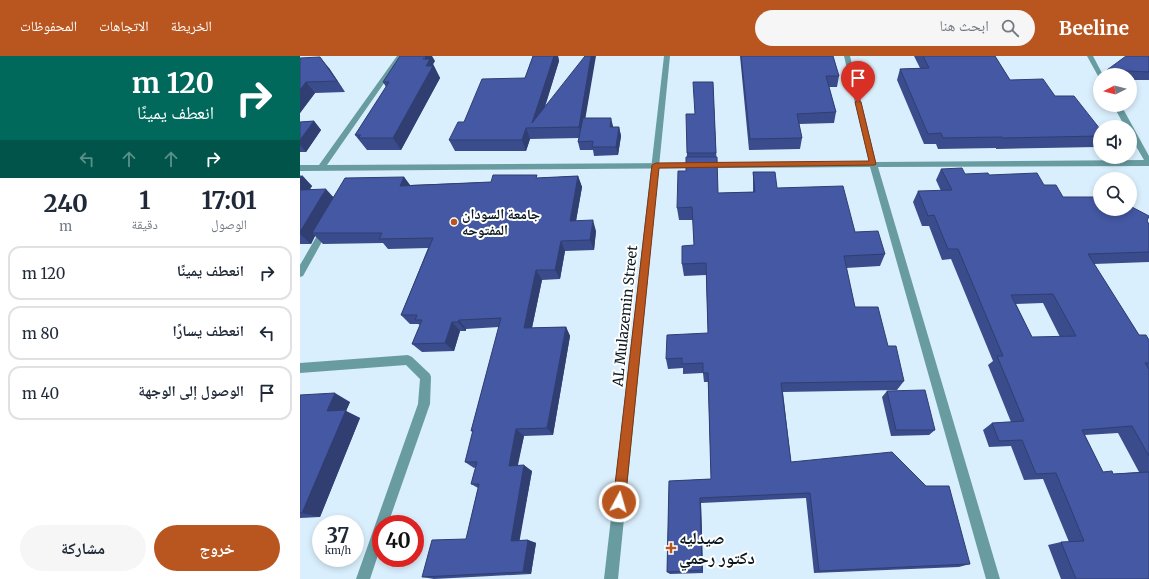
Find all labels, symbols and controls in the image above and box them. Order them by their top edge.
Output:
search box [755,10,1035,46]
text: ابحث هنا [940,16,989,35]
text: Beeline [1059,16,1129,40]
text: المحفوظات [20,17,77,35]
text: الاتجاهات [99,17,149,35]
text: الخريطة [171,17,212,35]
icon: search [999,17,1021,39]
pin [841,61,875,102]
text: 120 m [132,65,214,101]
icon: arrive [847,67,869,89]
north arrow [1093,68,1137,112]
map controls [1093,68,1137,216]
icon: right [228,72,280,124]
text: انعطف يمينًا [137,101,214,124]
button: sound [1093,120,1137,164]
icon: left [76,148,98,170]
icon: ahead [118,148,140,170]
icon: ahead [160,148,182,170]
icon: right [202,148,224,170]
button: search [1093,172,1137,216]
text: 1 [139,185,150,216]
text: 17:01 [201,185,257,216]
text: 240 [44,188,88,219]
place label: جامعة السودان المفتوحه [462,205,540,239]
text: دقيقة [132,216,158,233]
text: الوصول [211,216,247,233]
marker: جامعة السودان المفتوحه [449,217,459,227]
text: m [59,218,72,235]
street label: AL Mulazemin Street [609,244,641,389]
text: انعطف يمينًا [177,261,244,280]
icon: right [256,262,278,284]
text: 120 m [22,264,65,283]
text: انعطف يسارًا [172,321,244,340]
icon: left [256,322,278,344]
text: 80 m [22,324,59,343]
text: الوصول إلى الوجهة [138,381,244,400]
icon: arrive [256,382,278,404]
text: 40 m [22,384,59,403]
position arrow [598,481,640,523]
speed limit sign: 40 [372,515,424,567]
text: 37 [327,523,349,548]
button: مشاركة [20,525,146,571]
button: خروج [154,525,280,571]
place label: صيدليه دكتور رحمي [679,527,755,572]
marker: صيدليه دكتور رحمي [666,543,676,553]
text: km/h [325,544,351,557]

